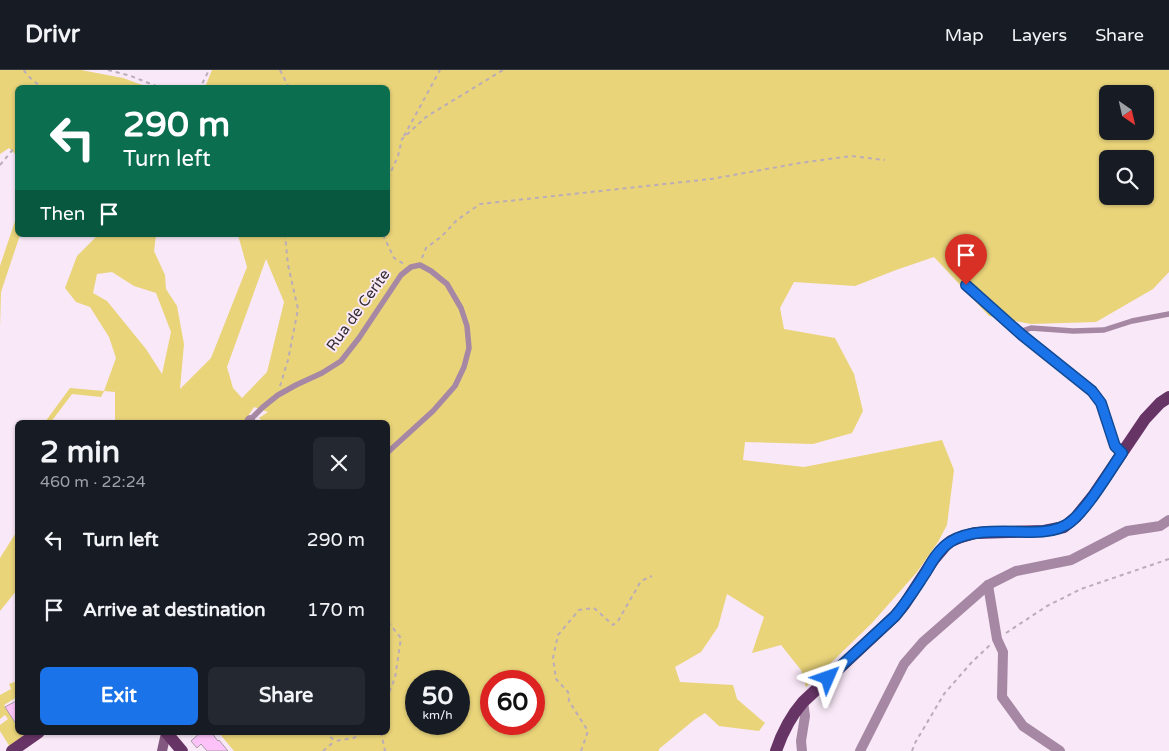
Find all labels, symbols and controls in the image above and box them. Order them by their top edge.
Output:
text: Drivr [25,20,80,49]
text: Map [945,24,984,46]
text: Layers [1012,24,1067,46]
text: Share [1095,24,1144,46]
north arrow [1099,85,1154,140]
map controls [1099,85,1154,205]
text: 290 m [123,104,230,146]
icon: left [40,105,105,170]
text: Turn left [123,146,211,172]
button: search [1099,150,1154,205]
icon: arrive [95,200,123,228]
text: Then [40,203,85,225]
pin [945,234,987,285]
icon: arrive [952,241,980,269]
street label: Rua de Cerite [322,266,394,354]
text: 2 min [40,434,120,471]
button: close [313,437,365,489]
text: 460 m · 22:24 [40,472,146,492]
icon: left [40,526,68,554]
text: Turn left [83,529,159,551]
text: 290 m [307,529,365,551]
icon: arrive [40,596,68,624]
text: Arrive at destination [83,599,266,621]
text: 170 m [307,599,365,621]
position arrow [801,651,853,703]
button: Exit [40,667,198,725]
button: Share [208,667,365,725]
speed limit sign: 60 [480,670,545,735]
text: 50 [422,681,453,711]
text: km/h [422,708,453,722]

